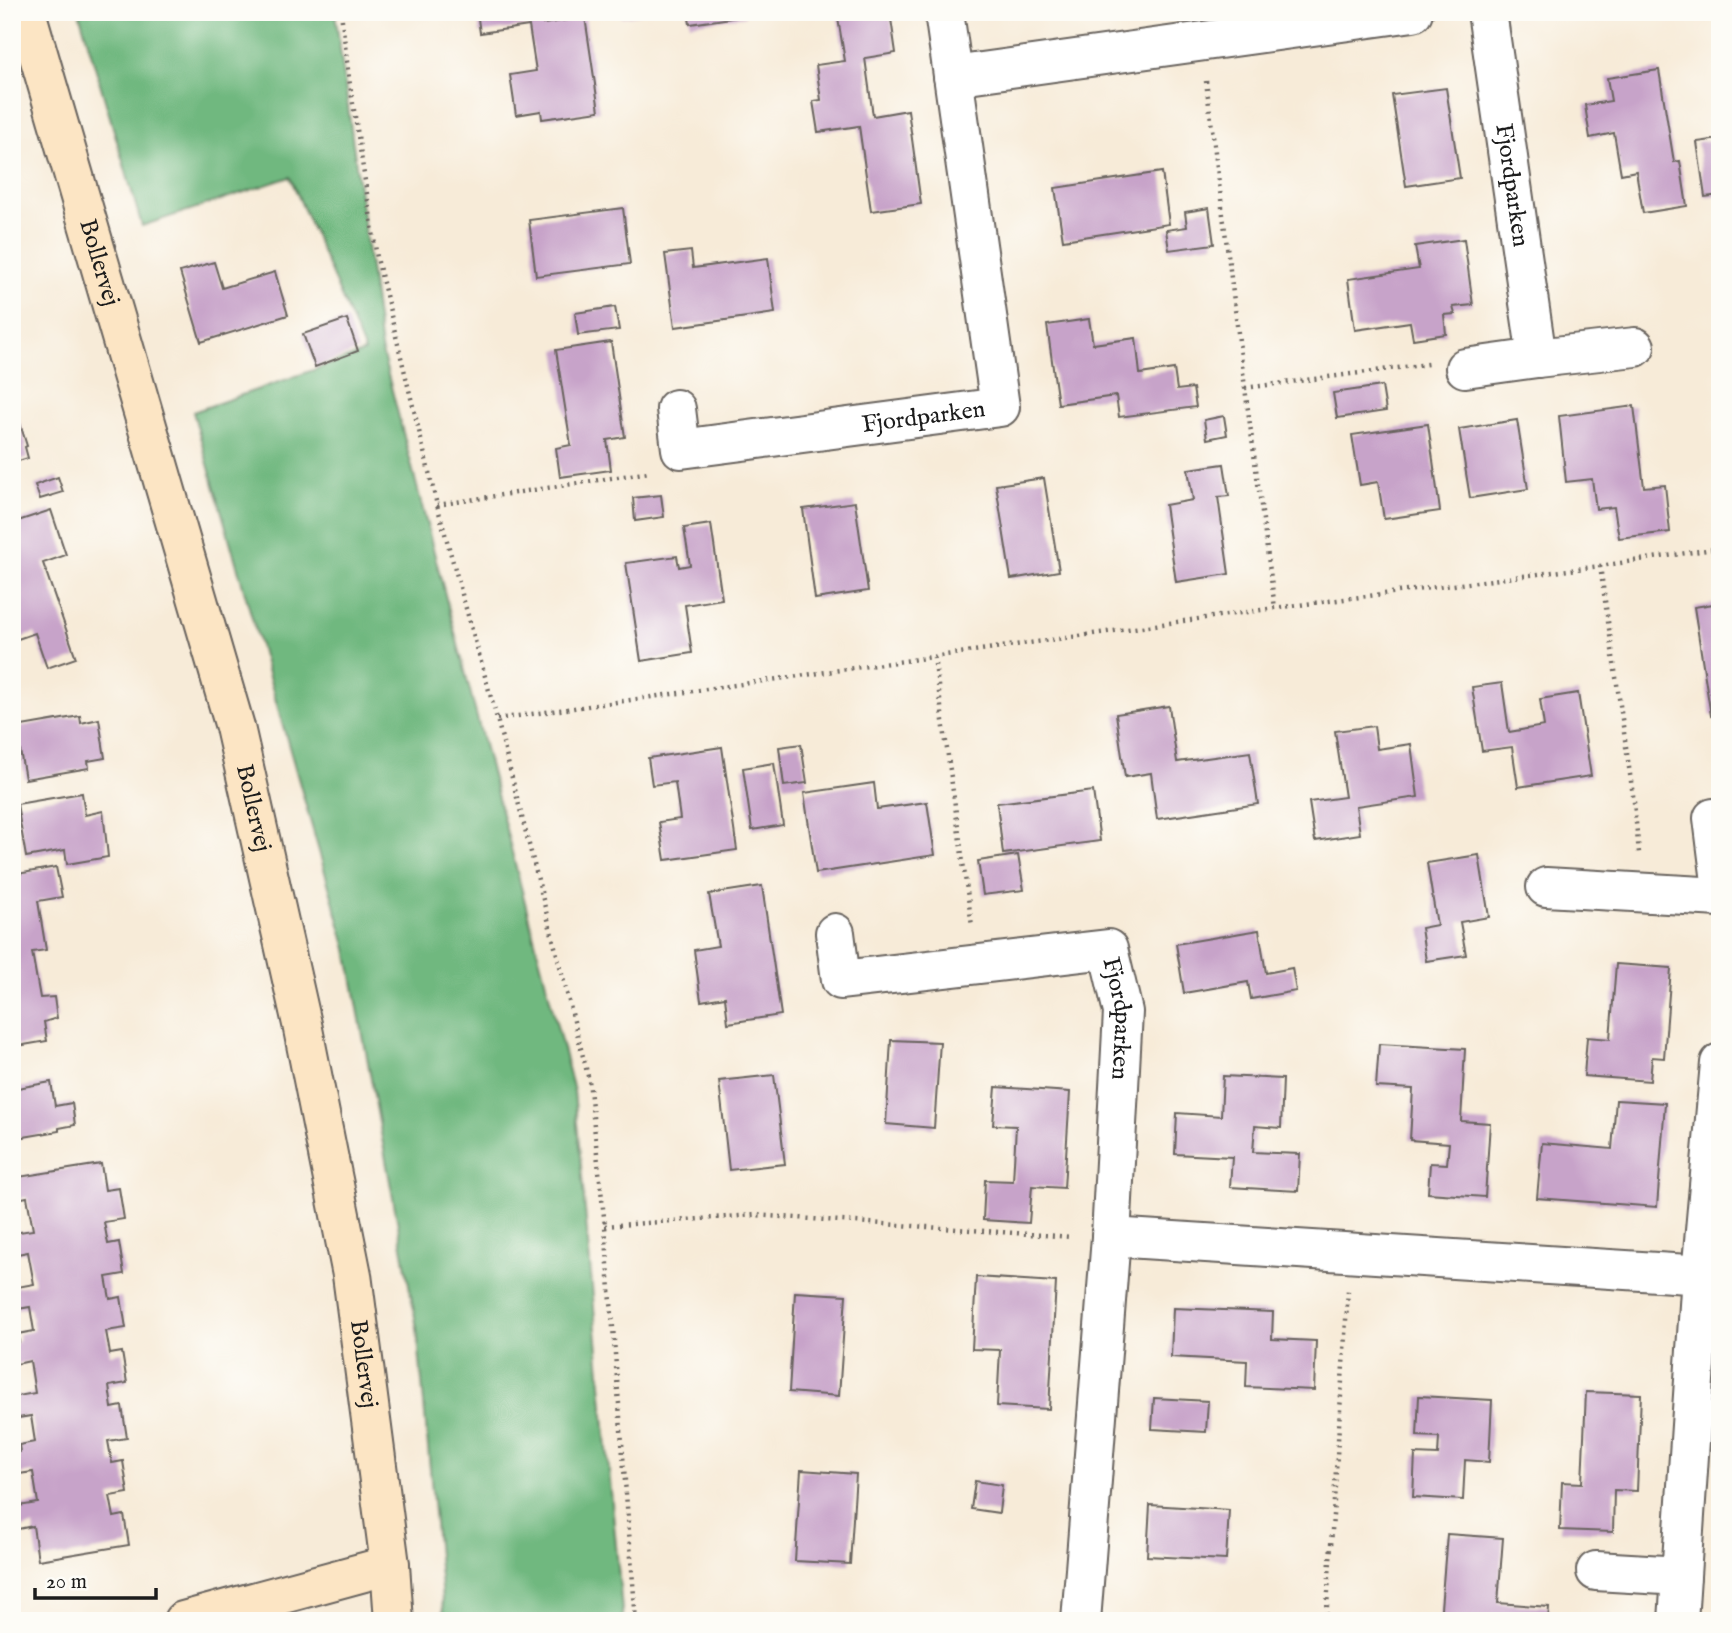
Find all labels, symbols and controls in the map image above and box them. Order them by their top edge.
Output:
street label: Fjordparken [1488,122,1536,249]
street label: Bollervej [72,216,127,310]
street label: Fjordparken [860,394,987,441]
street label: Bollervej [228,761,278,855]
street label: Fjordparken [1095,954,1139,1081]
street label: Bollervej [343,1318,385,1410]
scale bar [35,1556,156,1600]
text: 20 m [46,1569,87,1596]

